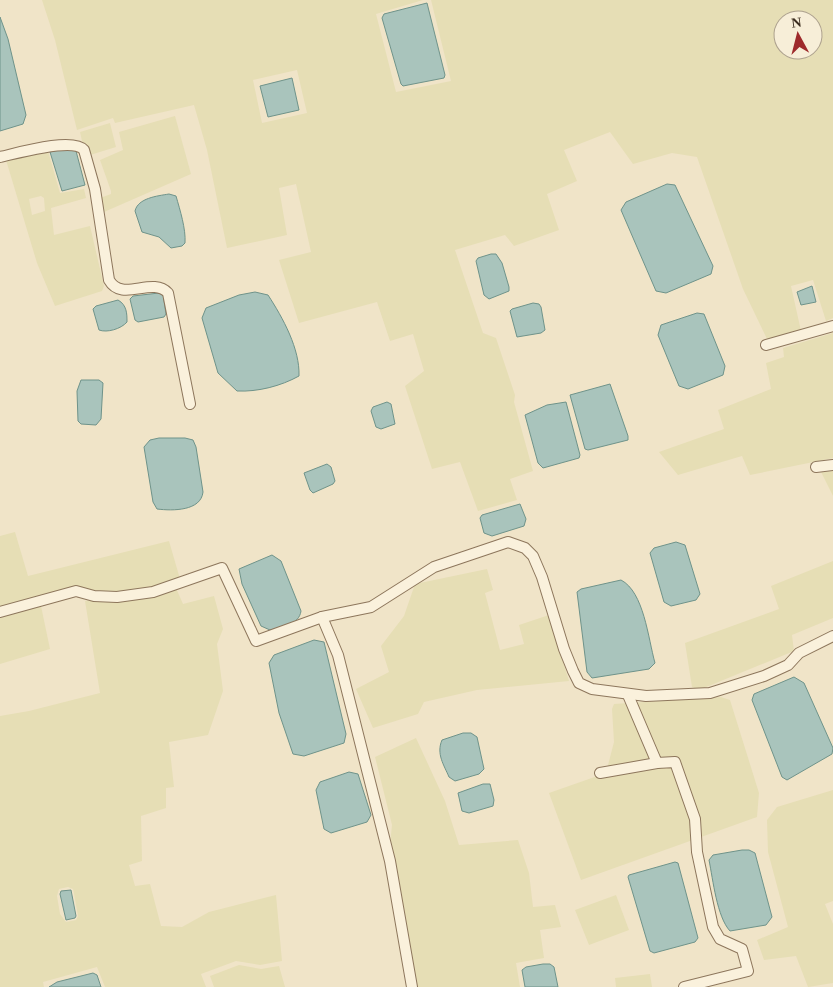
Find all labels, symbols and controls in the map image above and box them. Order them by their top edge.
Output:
north arrow [773,10,823,60]
text: N [791,15,802,31]

